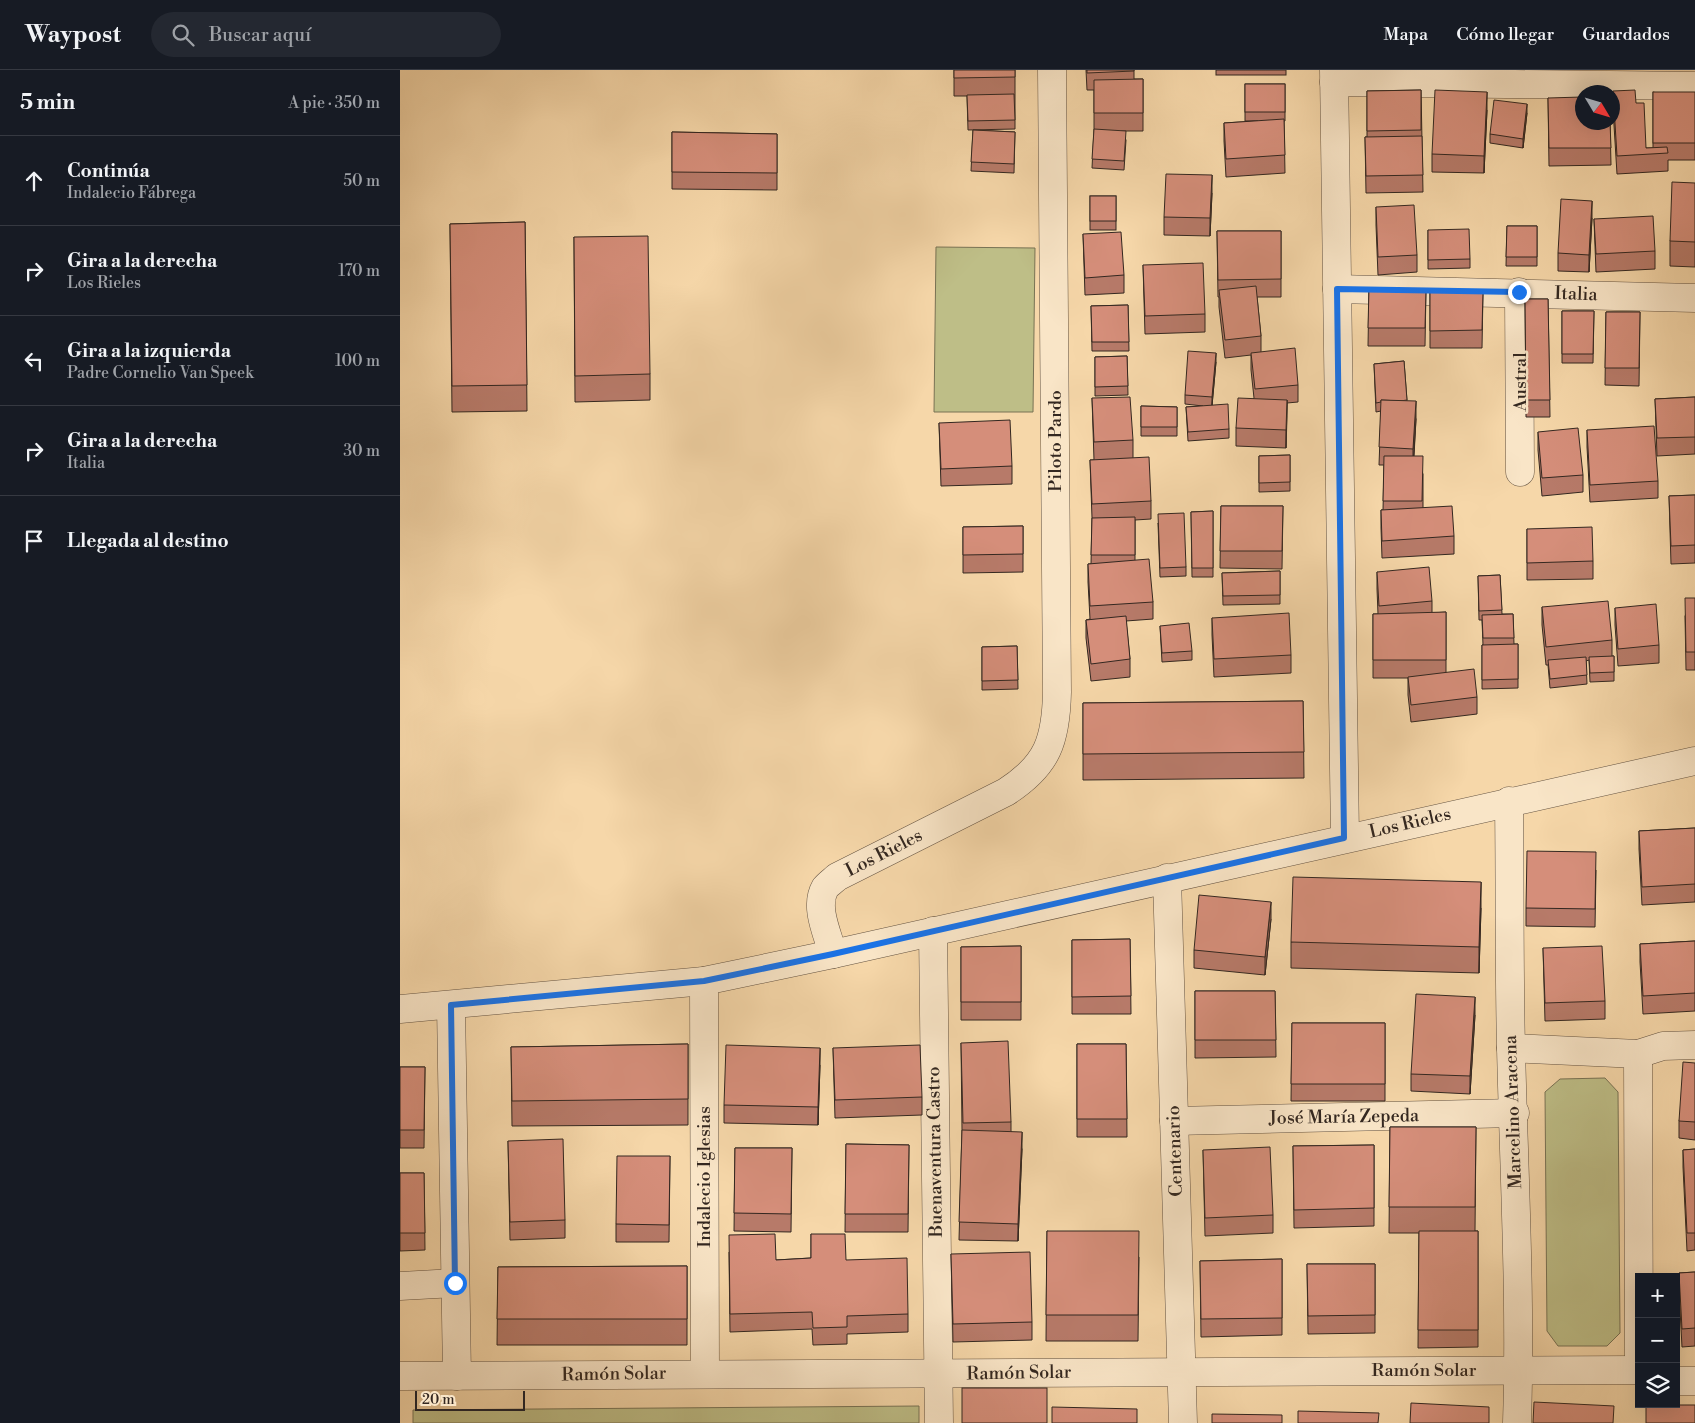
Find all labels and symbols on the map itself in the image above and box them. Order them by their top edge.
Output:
north arrow [1575,85,1620,130]
route end [1508,281,1531,304]
street label: Italia [1554,282,1599,306]
street label: Austral [1509,352,1532,413]
street label: Piloto Pardo [1044,390,1067,492]
street label: Los Rieles [1367,802,1453,844]
street label: Los Rieles [842,824,926,882]
street label: Marcelino Aracena [1499,1034,1527,1189]
street label: Buenaventura Castro [922,1066,948,1239]
street label: José María Zepeda [1268,1104,1420,1130]
street label: Centenario [1162,1105,1188,1197]
street label: Indalecio Iglesias [693,1106,716,1248]
route start [444,1272,467,1295]
street label: Ramón Solar [1372,1359,1477,1382]
street label: Ramón Solar [966,1361,1072,1385]
street label: Ramón Solar [561,1362,667,1386]
scale bar [415,1388,525,1411]

